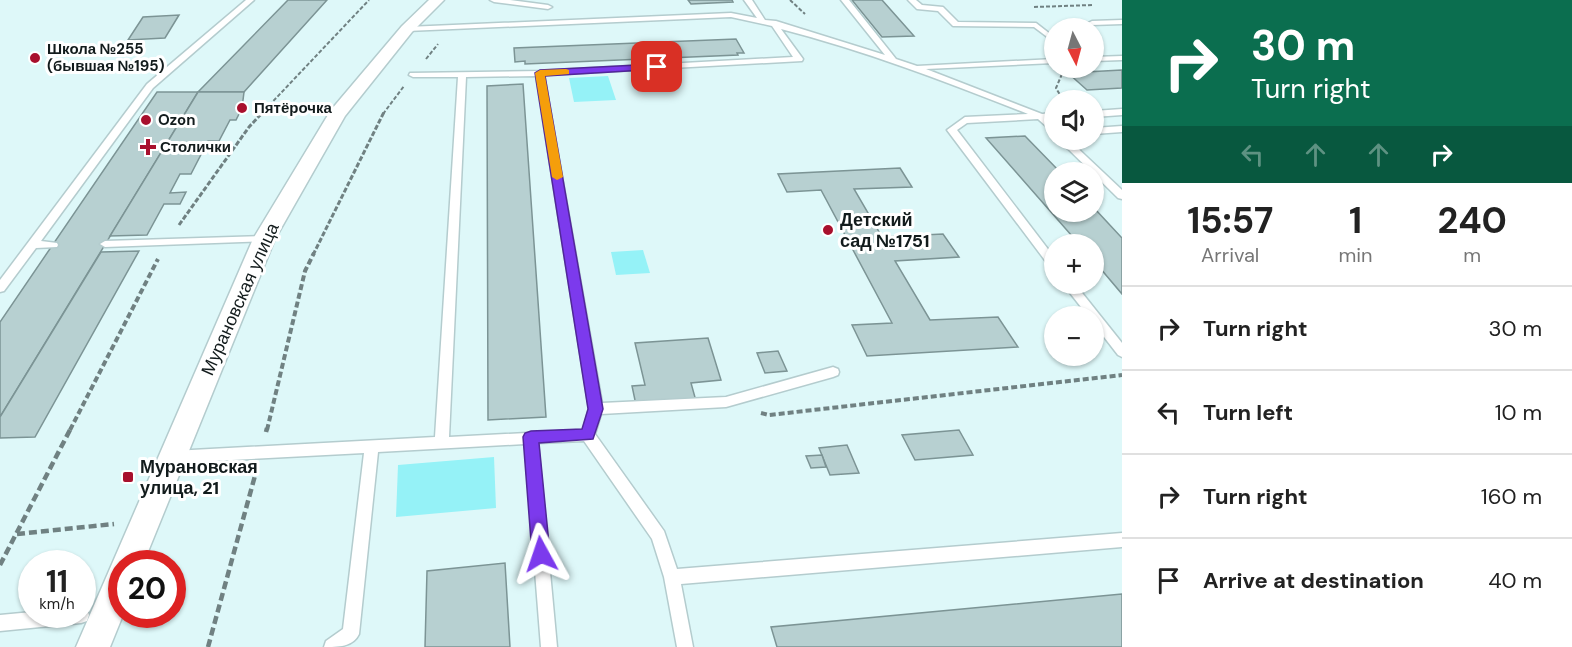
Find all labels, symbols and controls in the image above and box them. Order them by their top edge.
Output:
north arrow [1044,18,1104,78]
map controls [1044,18,1104,366]
text: 30 m [1251,18,1355,73]
icon: right [1152,24,1230,102]
place label: Школа №255 (бывшая №195) [47,39,165,76]
pin [631,41,682,92]
icon: arrive [640,50,673,83]
marker: Школа №255 (бывшая №195) [28,51,42,65]
text: Turn right [1251,71,1371,106]
button: sound [1044,90,1104,150]
place label: Пятёрочка [254,98,332,118]
marker: Пятёрочка [235,101,249,115]
place label: Ozon [158,110,196,130]
marker: Ozon [139,113,153,127]
place label: Столички [160,137,231,157]
icon: left [1236,138,1269,171]
icon: ahead [1299,138,1332,171]
icon: ahead [1362,138,1395,171]
icon: right [1425,138,1458,171]
marker: Столички [141,140,155,154]
button: layers [1044,162,1104,222]
text: 15:57 [1187,197,1273,244]
text: 1 [1349,197,1362,244]
text: 240 [1438,197,1507,244]
place label: Детский сад №1751 [840,208,930,253]
street label: Мурановская улица [196,218,285,379]
marker: Детский сад №1751 [821,223,835,237]
button: + [1044,234,1104,294]
text: Arrival [1201,242,1259,268]
text: min [1338,242,1372,268]
text: m [1463,242,1481,268]
button: − [1044,306,1104,366]
icon: right [1152,312,1185,345]
text: Turn right [1203,314,1308,343]
text: 30 m [1488,314,1542,343]
icon: left [1152,396,1185,429]
text: Turn left [1203,398,1293,427]
text: 10 m [1495,398,1542,427]
place label: Мурановская улица, 21 [140,455,258,500]
marker: Мурановская улица, 21 [121,470,135,484]
icon: right [1152,480,1185,513]
text: Turn right [1203,482,1308,511]
text: 160 m [1481,482,1542,511]
position arrow [509,522,573,586]
speed limit sign: 20 [108,550,186,628]
text: 11 [46,562,68,601]
icon: arrive [1152,564,1185,597]
text: Arrive at destination [1203,566,1424,595]
text: 40 m [1488,566,1542,595]
text: km/h [39,594,75,614]

